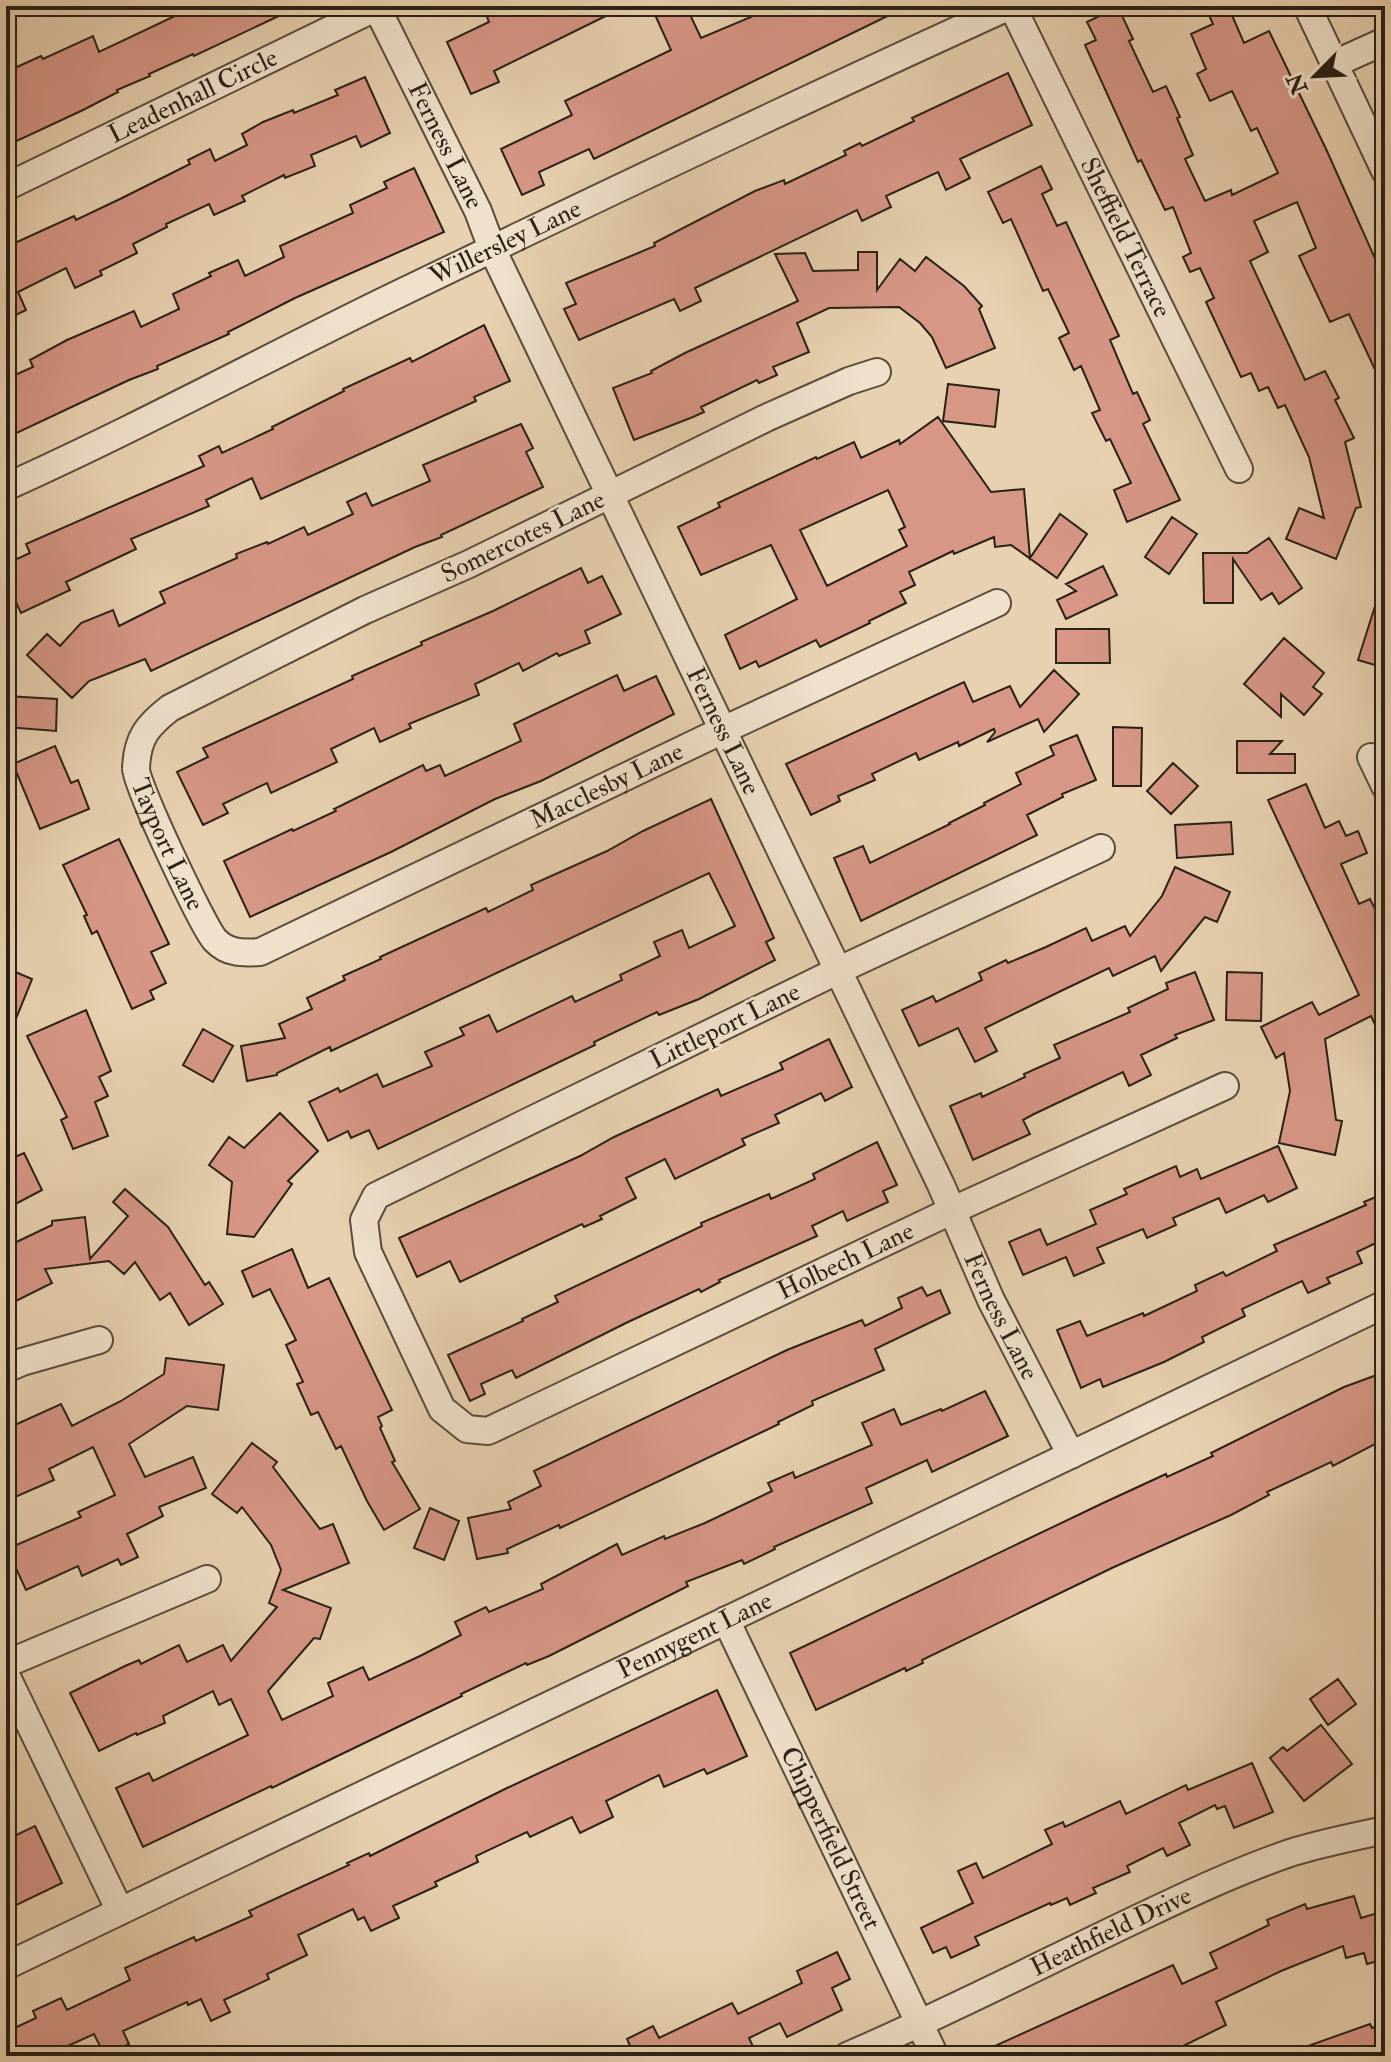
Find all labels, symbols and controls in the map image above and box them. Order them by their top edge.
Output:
north arrow [1275,36,1355,116]
street label: Leadenhall Circle [103,42,283,151]
text: N [1281,69,1315,99]
street label: Ferness Lane [401,77,491,215]
street label: Sheffield Terrace [1073,152,1178,323]
street label: Willersley Lane [423,193,586,293]
street label: Somercotes Lane [436,484,610,590]
street label: Ferness Lane [679,662,767,800]
street label: Macclesby Lane [525,735,689,836]
street label: Tayport Lane [124,774,211,916]
street label: Littleport Lane [645,976,806,1077]
street label: Holbech Lane [772,1215,919,1307]
street label: Ferness Lane [956,1248,1046,1386]
street label: Pennygent Lane [612,1585,777,1686]
street label: Chipperfield Street [773,1742,888,1935]
street label: Heathfield Drive [1025,1879,1197,1984]

